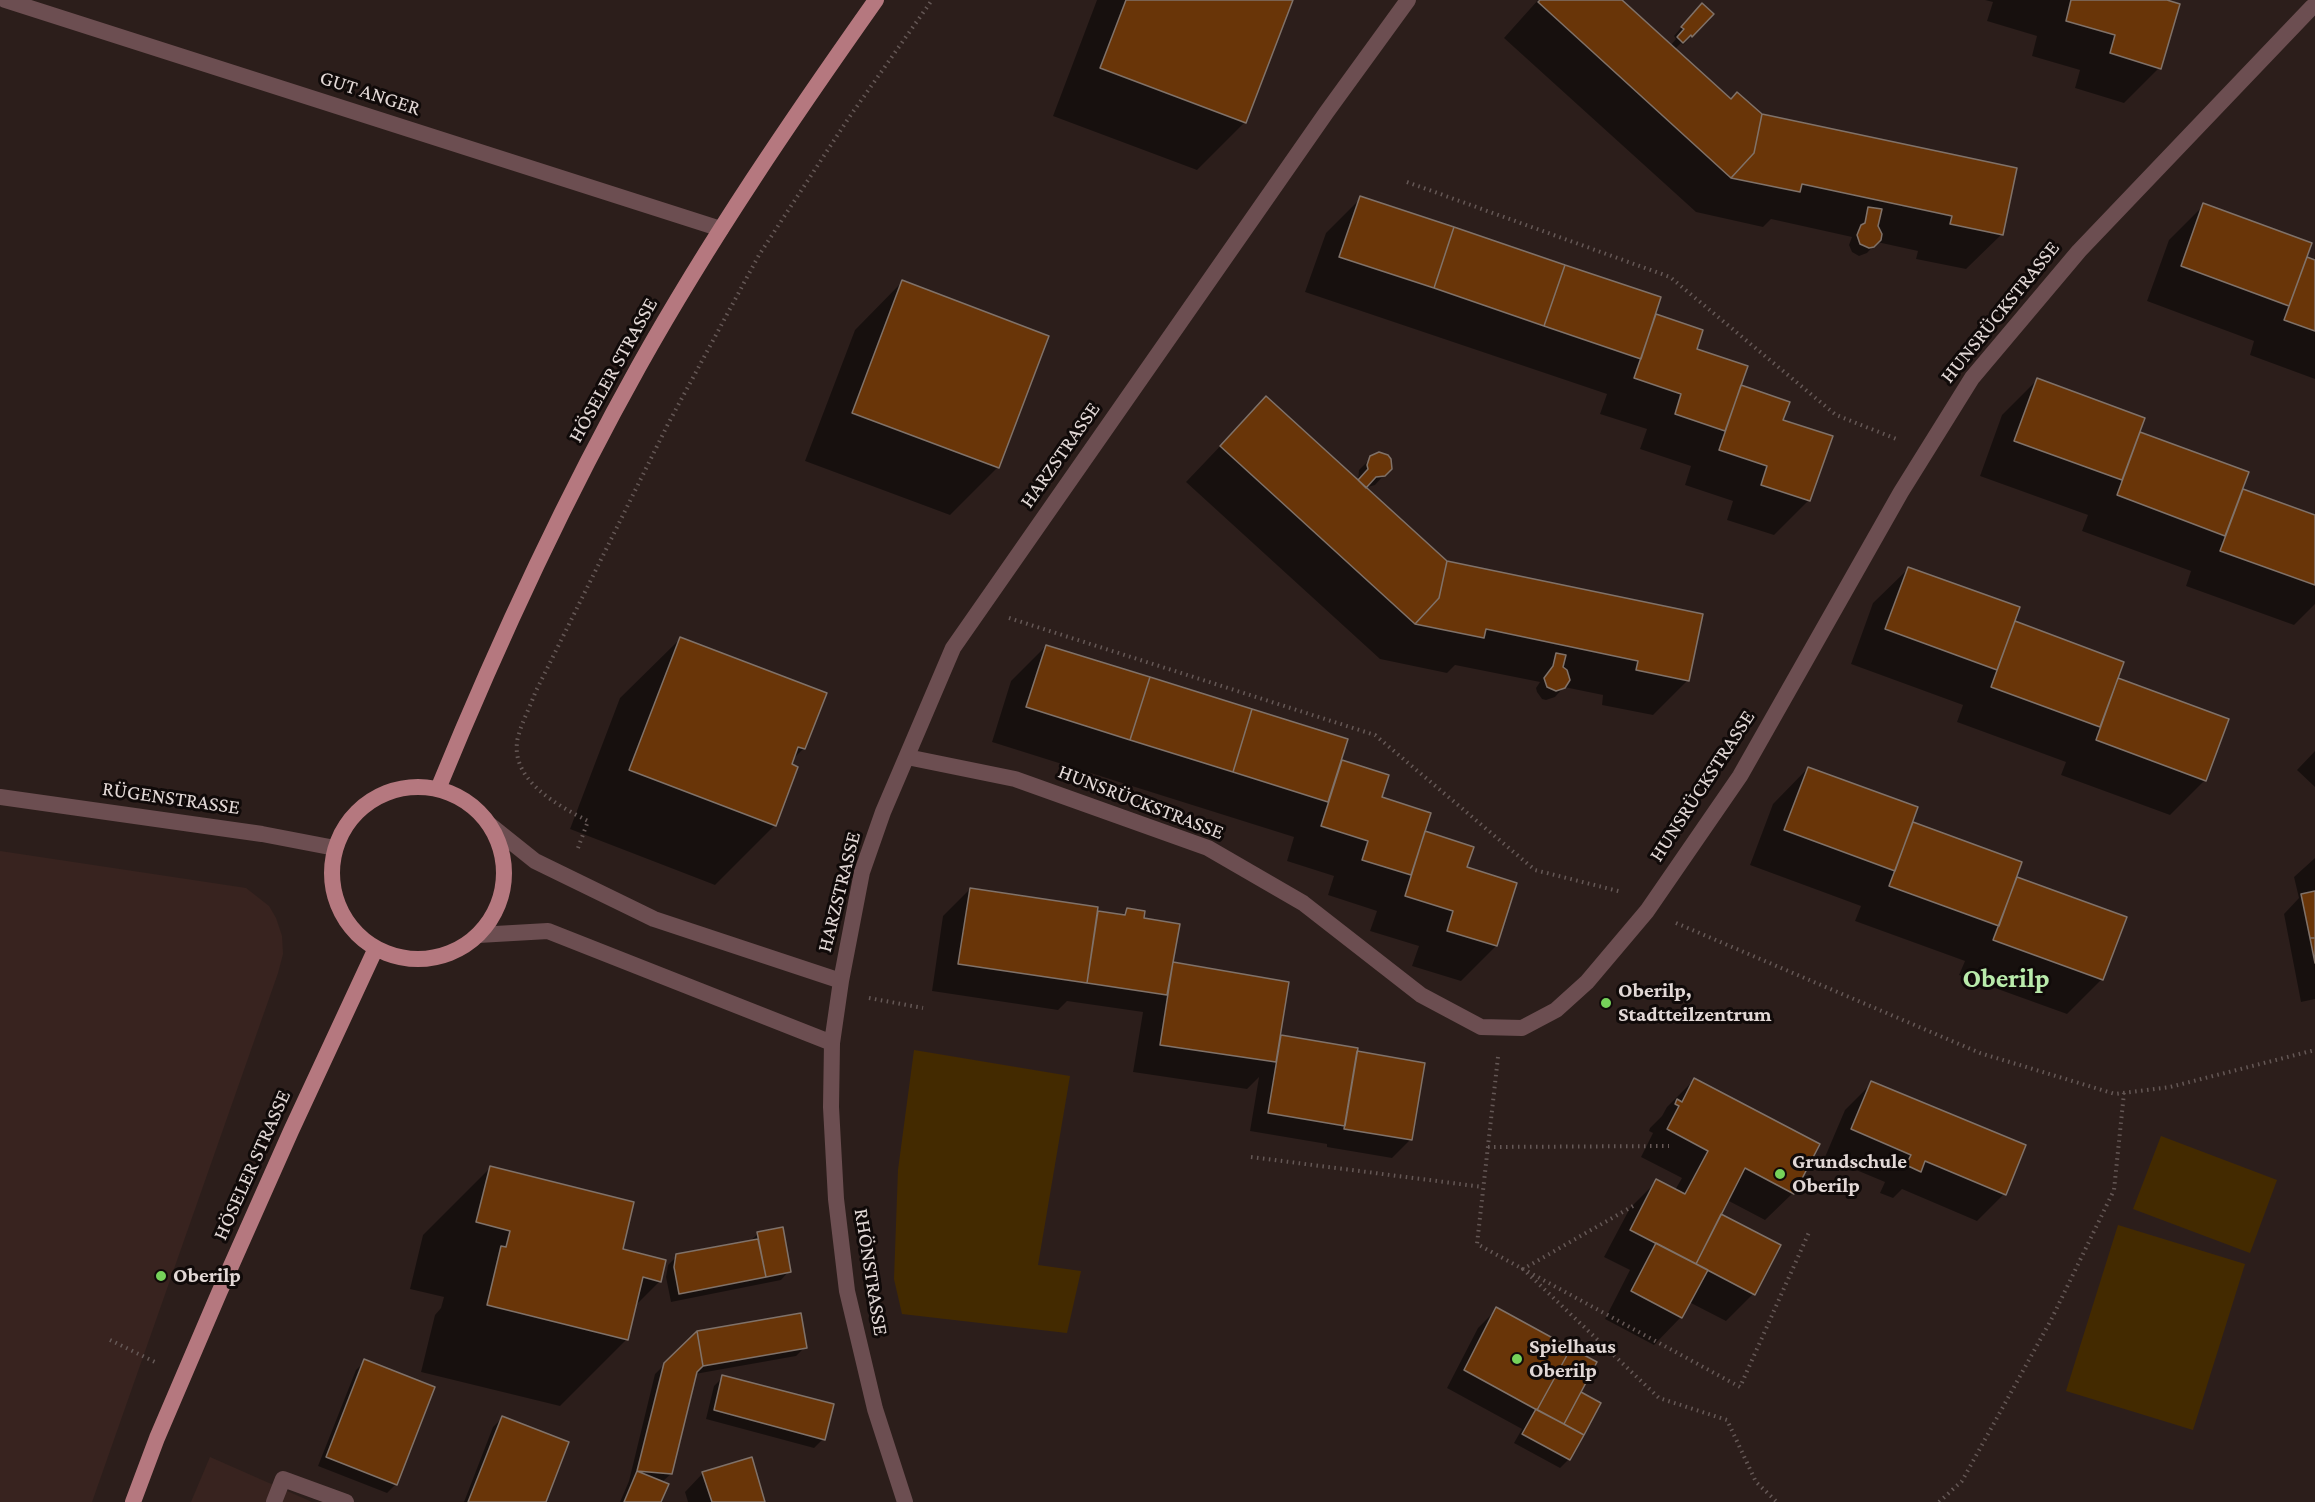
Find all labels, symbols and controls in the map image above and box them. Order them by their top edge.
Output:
street label: GUT ANGER [316,65,424,121]
street label: HUNSRÜCKSTRASSE [1935,236,2065,388]
street label: HÖSELER STRASSE [563,293,663,447]
street label: HARZSTRASSE [1014,397,1106,513]
street label: HUNSRÜCKSTRASSE [1644,706,1760,866]
street label: HUNSRÜCKSTRASSE [1055,759,1227,845]
street label: RÜGENSTRASSE [101,776,241,820]
street label: HARZSTRASSE [812,829,866,955]
district label: Oberilp [1962,963,2050,995]
place label: Oberilp, Stadtteilzentrum [1618,978,1772,1028]
marker: Oberilp, Stadtteilzentrum [1599,996,1613,1010]
street label: HÖSELER STRASSE [208,1086,296,1244]
place label: Grundschule Oberilp [1792,1149,1907,1199]
marker: Grundschule Oberilp [1773,1167,1787,1181]
street label: RHÖNSTRASSE [849,1207,893,1337]
place label: Oberilp [173,1263,241,1289]
marker: Oberilp [154,1269,168,1283]
place label: Spielhaus Oberilp [1529,1334,1616,1384]
marker: Spielhaus Oberilp [1510,1352,1524,1366]

